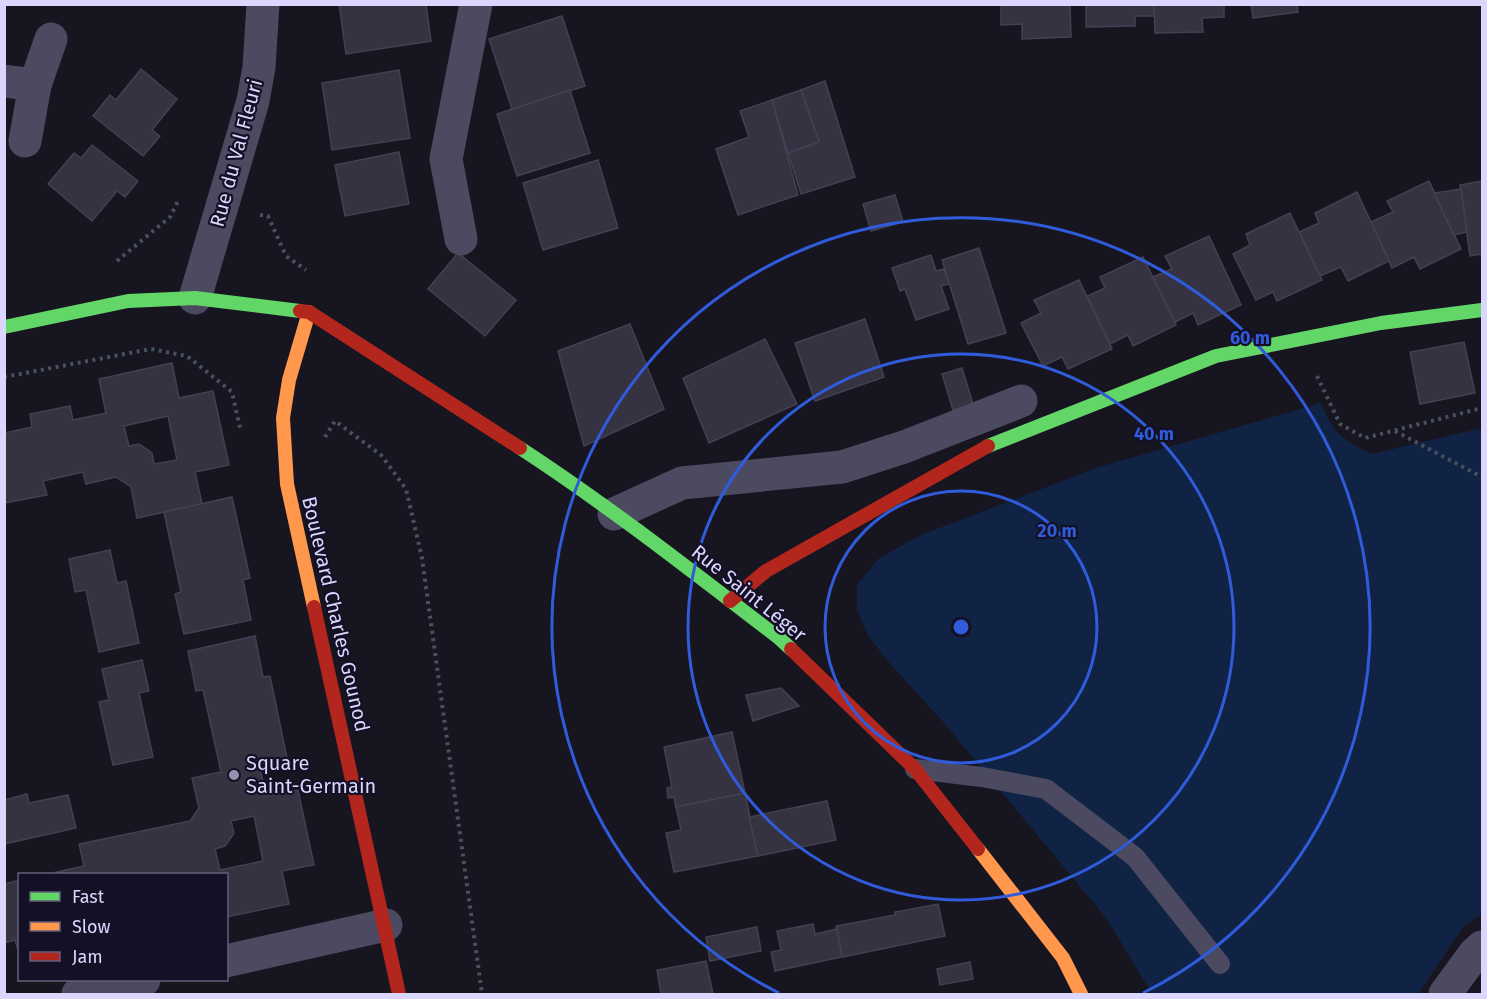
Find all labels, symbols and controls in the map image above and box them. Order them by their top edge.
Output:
street label: Rue du Val Fleuri [205,76,267,230]
text: 60 m [1230,327,1270,349]
text: 40 m [1134,423,1174,445]
street label: Boulevard Charles Gounod [297,494,375,734]
text: 20 m [1037,520,1077,542]
street label: Rue Saint Léger [687,539,811,647]
centre of rings [951,617,971,637]
place label: Square Saint-Germain [246,751,376,798]
marker: Square Saint-Germain [227,768,241,782]
legend [18,873,228,981]
text: Fast [72,886,105,908]
text: Slow [72,916,111,938]
text: Jam [72,946,103,968]

